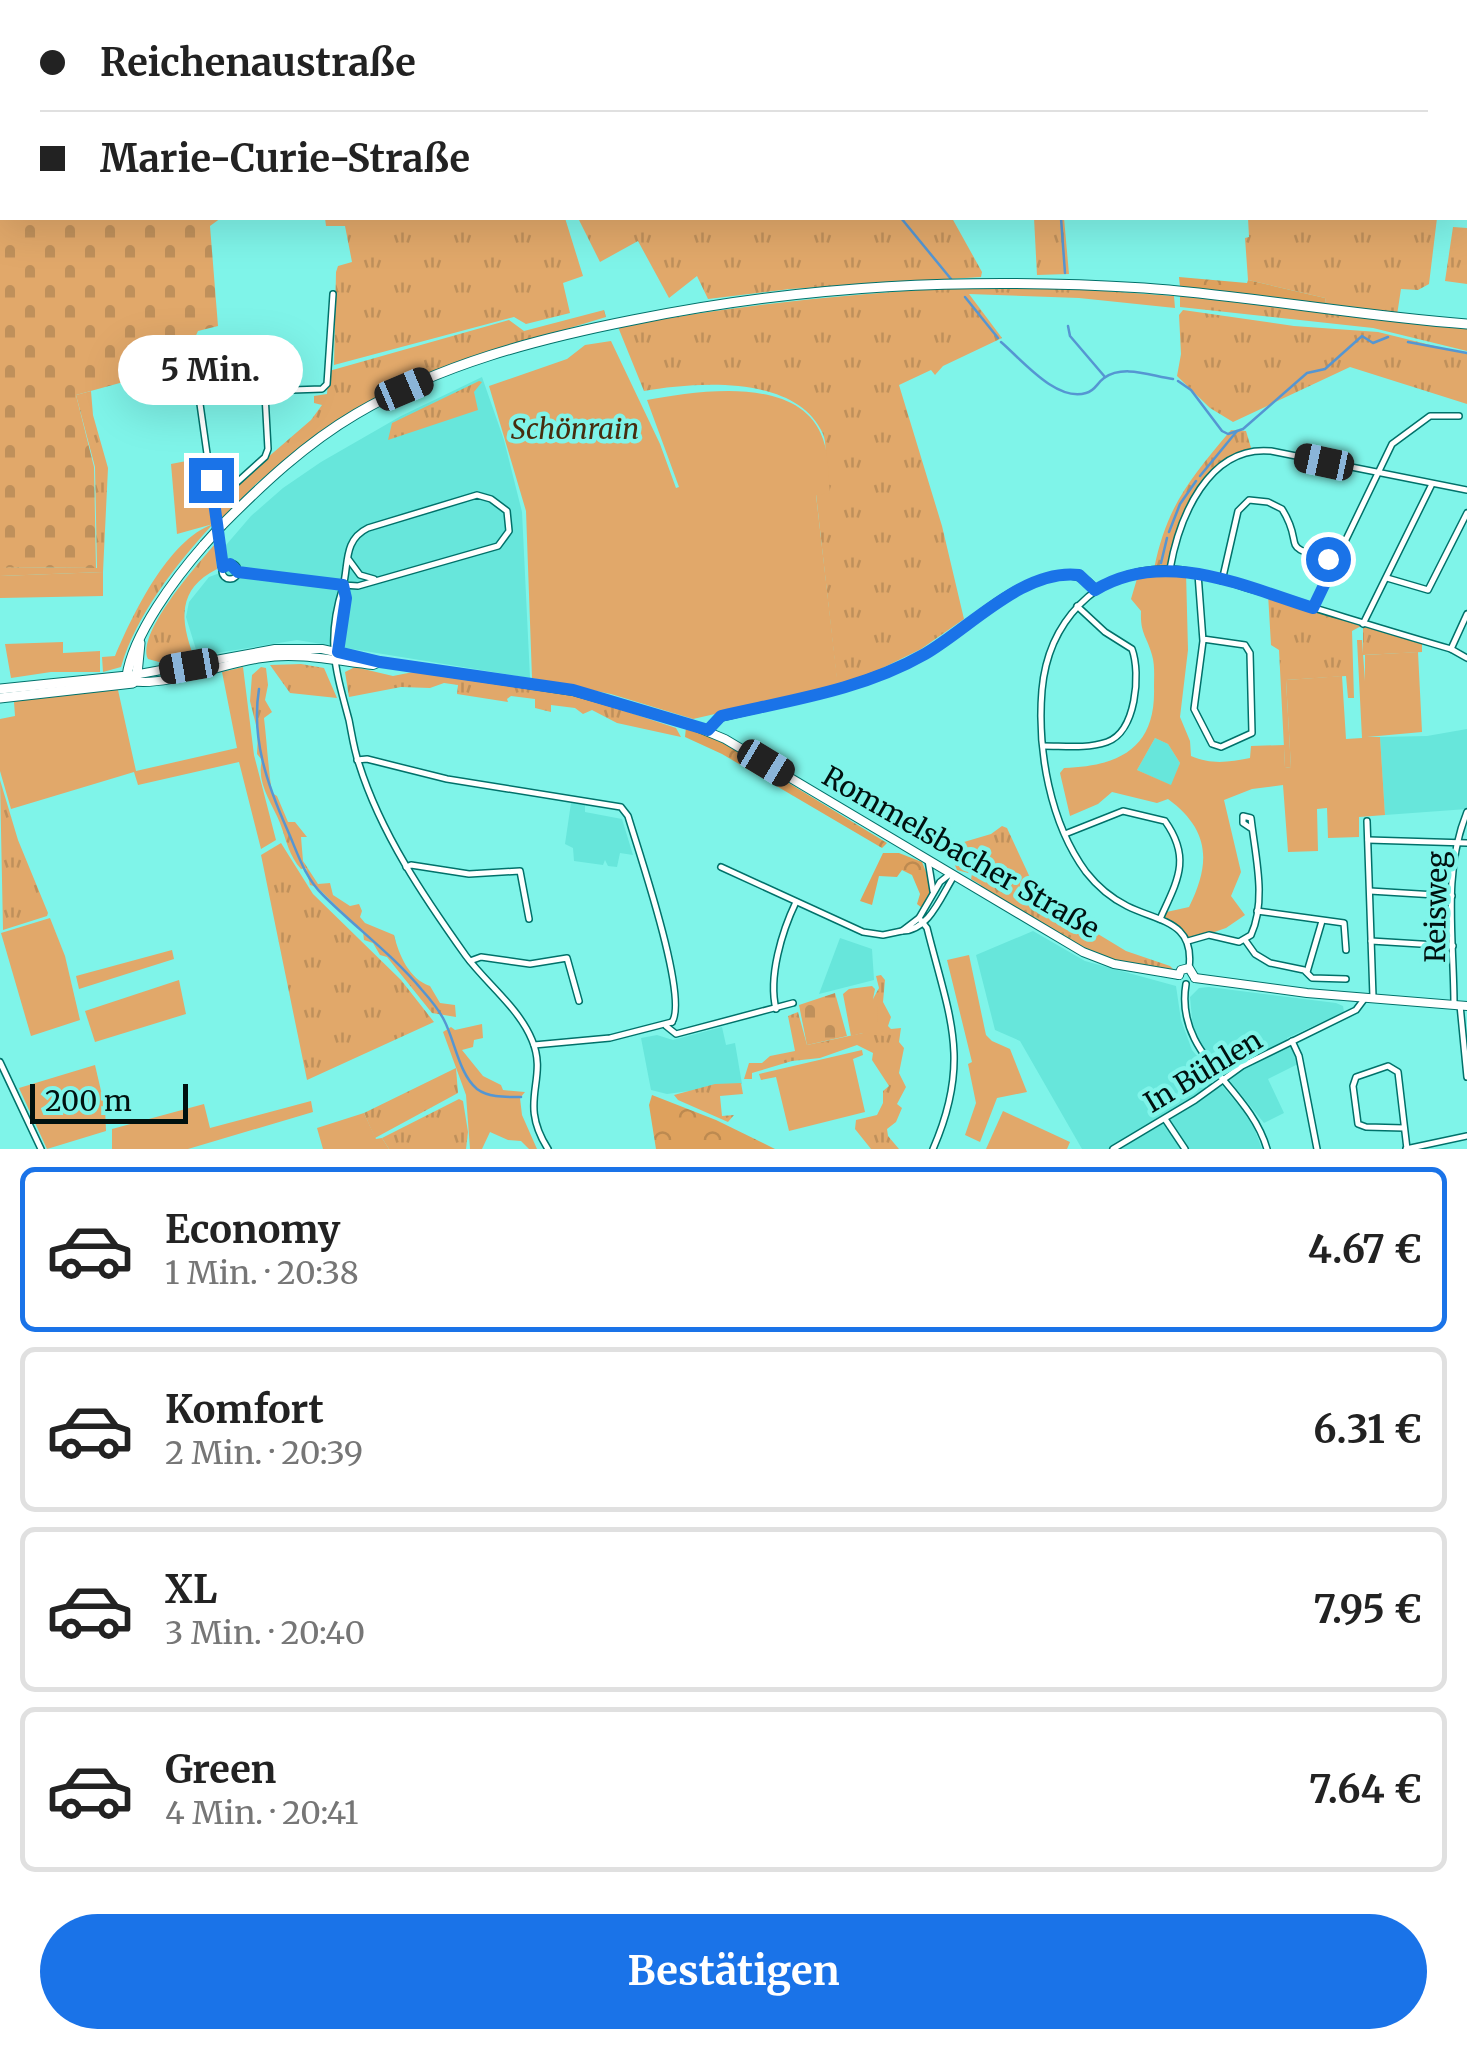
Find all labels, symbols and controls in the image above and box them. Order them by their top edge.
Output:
text: Reichenaustraße [100,39,416,86]
text: Marie-Curie-Straße [100,135,470,182]
callout: 5 Min. [119,335,304,405]
text: 5 Min. [161,350,260,390]
car [371,363,437,415]
park label: Schönrain [511,411,639,447]
car [1292,441,1356,483]
route end [189,458,234,503]
route start [1306,537,1351,582]
car [157,646,221,686]
car [733,735,799,791]
street label: Rommelsbacher Straße [816,758,1106,946]
street label: Reisweg [1417,851,1455,963]
street label: In Bühlen [1137,1022,1269,1120]
scale bar [30,1079,188,1124]
text: 200 m [45,1083,132,1119]
icon: car [45,1205,135,1295]
text: Economy [165,1206,340,1253]
text: 4.67 € [1308,1226,1422,1273]
text: 1 Min. · 20:38 [165,1253,359,1293]
icon: car [45,1385,135,1475]
text: Komfort [165,1386,324,1433]
text: 6.31 € [1313,1406,1422,1453]
text: 2 Min. · 20:39 [165,1433,363,1473]
icon: car [45,1565,135,1655]
text: XL [165,1566,217,1613]
text: 7.95 € [1313,1586,1422,1633]
text: 3 Min. · 20:40 [165,1613,365,1653]
icon: car [45,1745,135,1835]
text: Green [165,1746,276,1793]
text: 7.64 € [1309,1766,1422,1813]
text: 4 Min. · 20:41 [165,1793,358,1833]
button: Bestätigen [40,1914,1427,2029]

